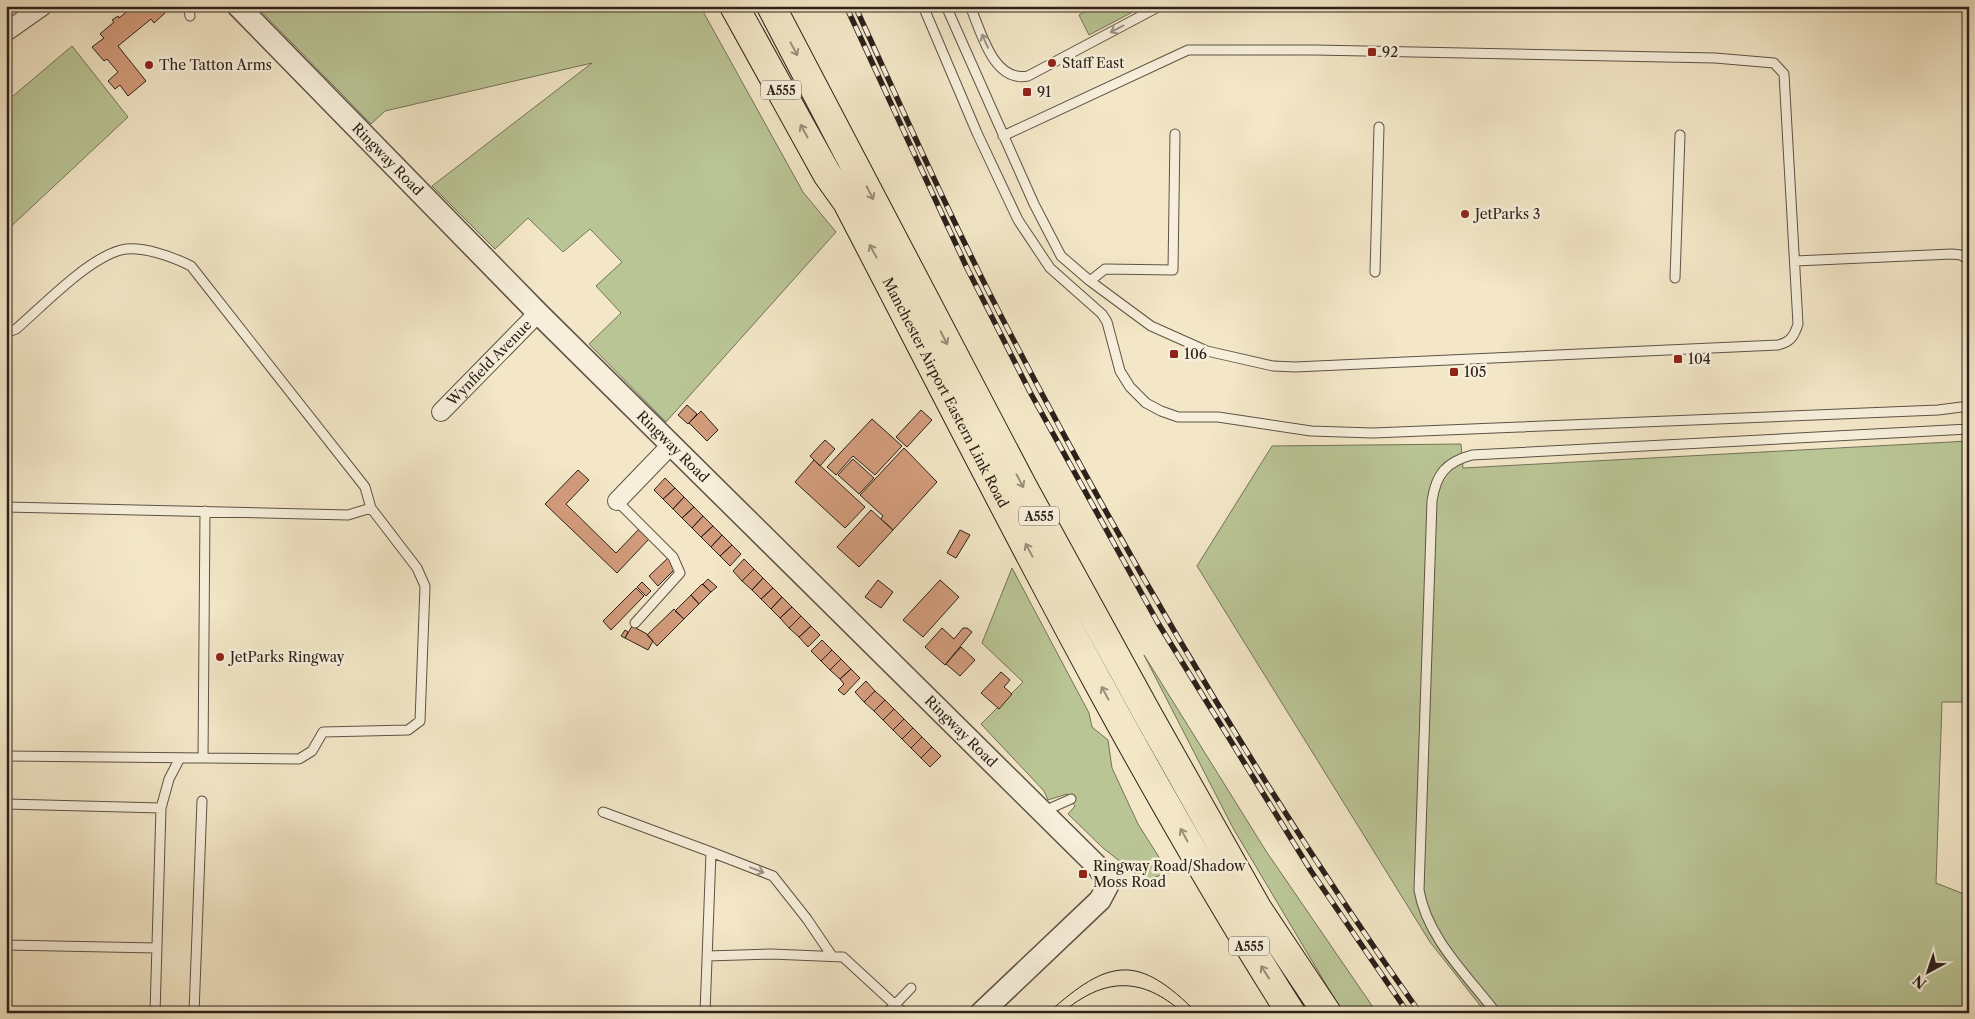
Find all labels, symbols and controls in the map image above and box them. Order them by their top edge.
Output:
one-way arrow [1109,24,1124,34]
one-way arrow [980,34,990,49]
one-way arrow [790,42,800,56]
place label: 92 [1382,43,1398,61]
marker: 92 [1366,46,1378,58]
place label: Staff East [1062,54,1124,72]
place label: The Tatton Arms [159,56,272,74]
marker: Staff East [1046,57,1058,69]
marker: The Tatton Arms [143,59,155,71]
road number: A555 [761,80,801,100]
place label: 91 [1037,83,1051,101]
marker: 91 [1021,86,1033,98]
street label: Ringway Road [348,119,427,200]
one-way arrow [798,125,808,139]
one-way arrow [866,185,875,200]
place label: JetParks 3 [1473,205,1541,223]
marker: JetParks 3 [1459,208,1471,220]
one-way arrow [868,243,878,258]
street label: Manchester Airport Eastern Link Road [879,274,1013,511]
street label: Wynfield Avenue [442,316,536,410]
one-way arrow [939,330,949,345]
place label: 106 [1184,345,1207,363]
marker: 106 [1168,348,1180,360]
place label: 104 [1688,350,1711,368]
marker: 104 [1672,353,1684,365]
place label: 105 [1464,363,1486,381]
marker: 105 [1448,366,1460,378]
street label: Ringway Road [633,407,713,486]
one-way arrow [1015,474,1025,489]
road number: A555 [1019,506,1059,526]
one-way arrow [1024,542,1034,557]
place label: JetParks Ringway [228,648,345,666]
marker: JetParks Ringway [214,651,226,663]
one-way arrow [1100,686,1110,701]
street label: Ringway Road [921,692,1001,771]
one-way arrow [1179,828,1189,843]
place label: Ringway Road/Shadow Moss Road [1093,857,1246,891]
one-way arrow [749,866,764,875]
marker: Ringway Road/Shadow Moss Road [1077,868,1089,880]
road number: A555 [1229,936,1269,956]
north arrow [1902,946,1952,996]
one-way arrow [1260,965,1270,979]
text: N [1909,971,1930,993]

